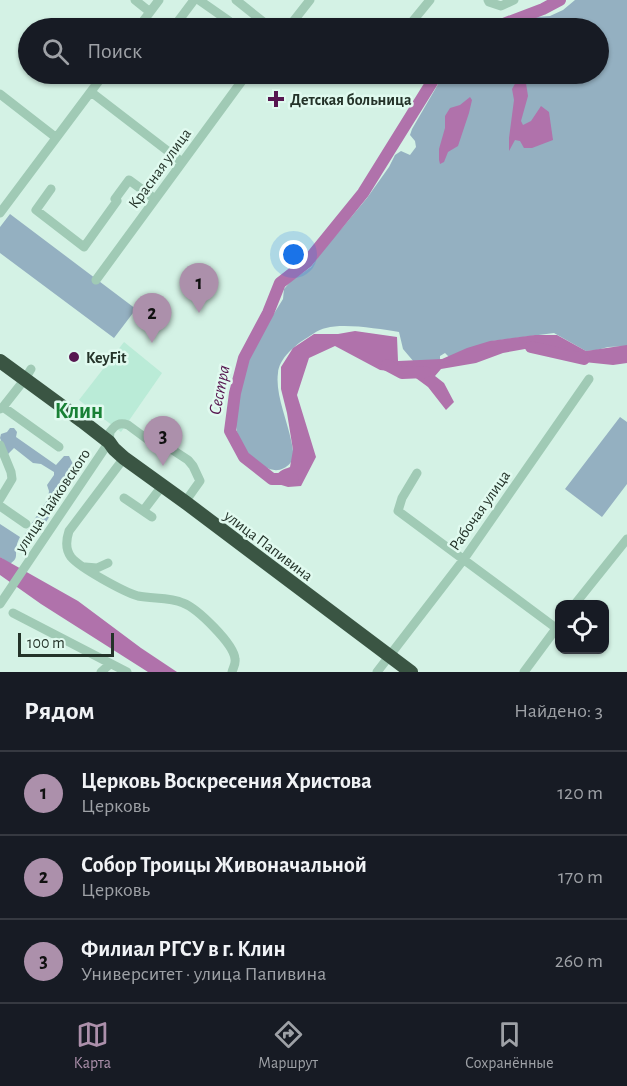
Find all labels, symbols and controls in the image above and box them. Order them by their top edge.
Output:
search box [18,18,609,84]
icon: search [39,35,72,68]
text: Поиск [87,40,142,62]
marker: Детская больница [267,90,285,108]
place label: Детская больница [290,92,412,108]
street label: Красная улица [125,126,195,212]
your location [279,240,308,269]
pin: 1 [180,264,218,313]
pin: 2 [132,294,172,343]
marker: KeyFit [67,350,81,364]
place label: KeyFit [86,350,127,367]
water label: Сестра [206,364,234,417]
district label: Клин [55,400,103,422]
pin: 3 [144,416,182,466]
street label: улица Чайковского [12,446,94,557]
street label: Рабочая улица [446,468,514,554]
street label: улица Папивина [220,507,316,585]
map controls [555,600,609,654]
button: locate [555,600,609,654]
scale bar [18,630,114,658]
text: 100 m [27,635,65,651]
text: Рядом [24,698,95,724]
text: Найдено: 3 [514,701,603,721]
text: Церковь Воскресения Христова [81,770,372,792]
text: 1 [40,783,47,803]
text: 120 m [557,783,603,803]
text: Церковь [81,796,150,816]
text: Собор Троицы Живоначальной [81,854,367,876]
text: 2 [39,867,48,887]
text: 170 m [558,867,603,887]
text: Церковь [81,880,150,900]
text: Филиал РГСУ в г. Клин [81,938,286,960]
text: 3 [39,951,48,971]
text: 260 m [555,951,603,971]
text: Университет · улица Папивина [81,964,326,984]
tab: Карта [73,1018,111,1073]
tab: Маршрут [258,1018,318,1073]
tab: Сохранённые [465,1018,554,1073]

